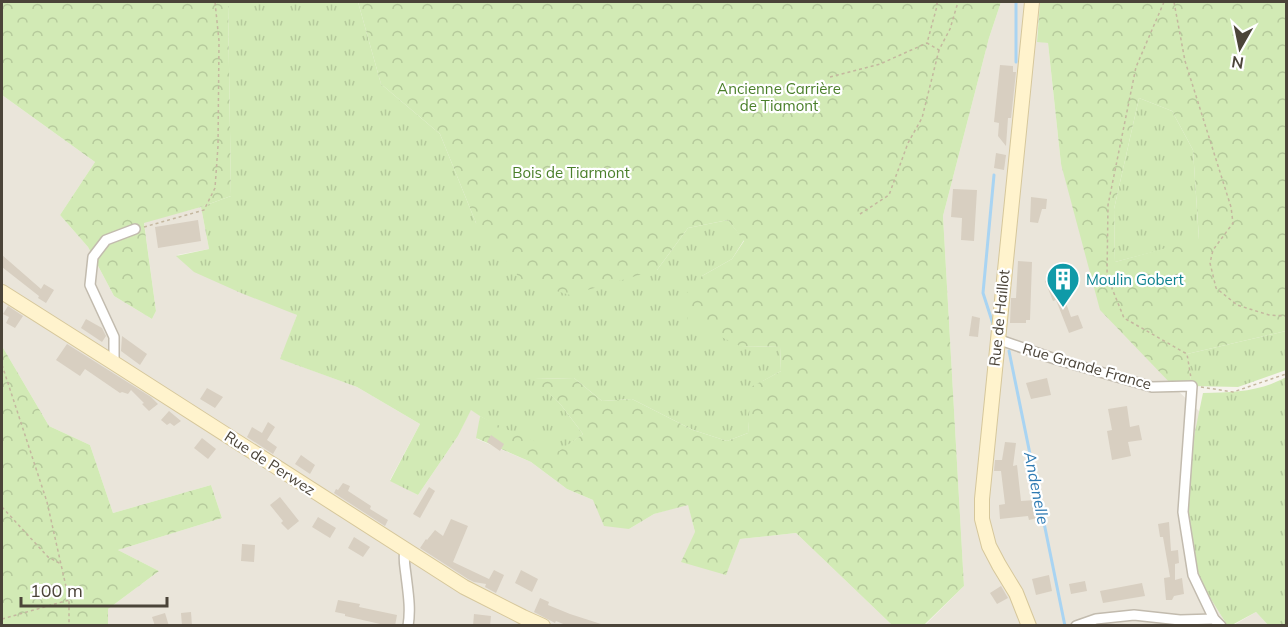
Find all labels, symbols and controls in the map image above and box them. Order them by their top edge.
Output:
north arrow [1210,18,1270,78]
text: N [1230,52,1245,74]
park label: Ancienne Carrière de Tiamont [717,79,841,115]
park label: Bois de Tiarmont [512,163,630,182]
building icon: Moulin Gobert [1045,261,1081,308]
street label: Rue de Haillot [984,269,1014,367]
place label: Moulin Gobert [1086,270,1184,289]
street label: Rue Grande France [1020,339,1154,393]
street label: Rue de Perwez [221,427,319,500]
water label: Andenelle [1020,449,1054,526]
scale bar [21,570,166,608]
text: 100 m [30,579,83,602]

